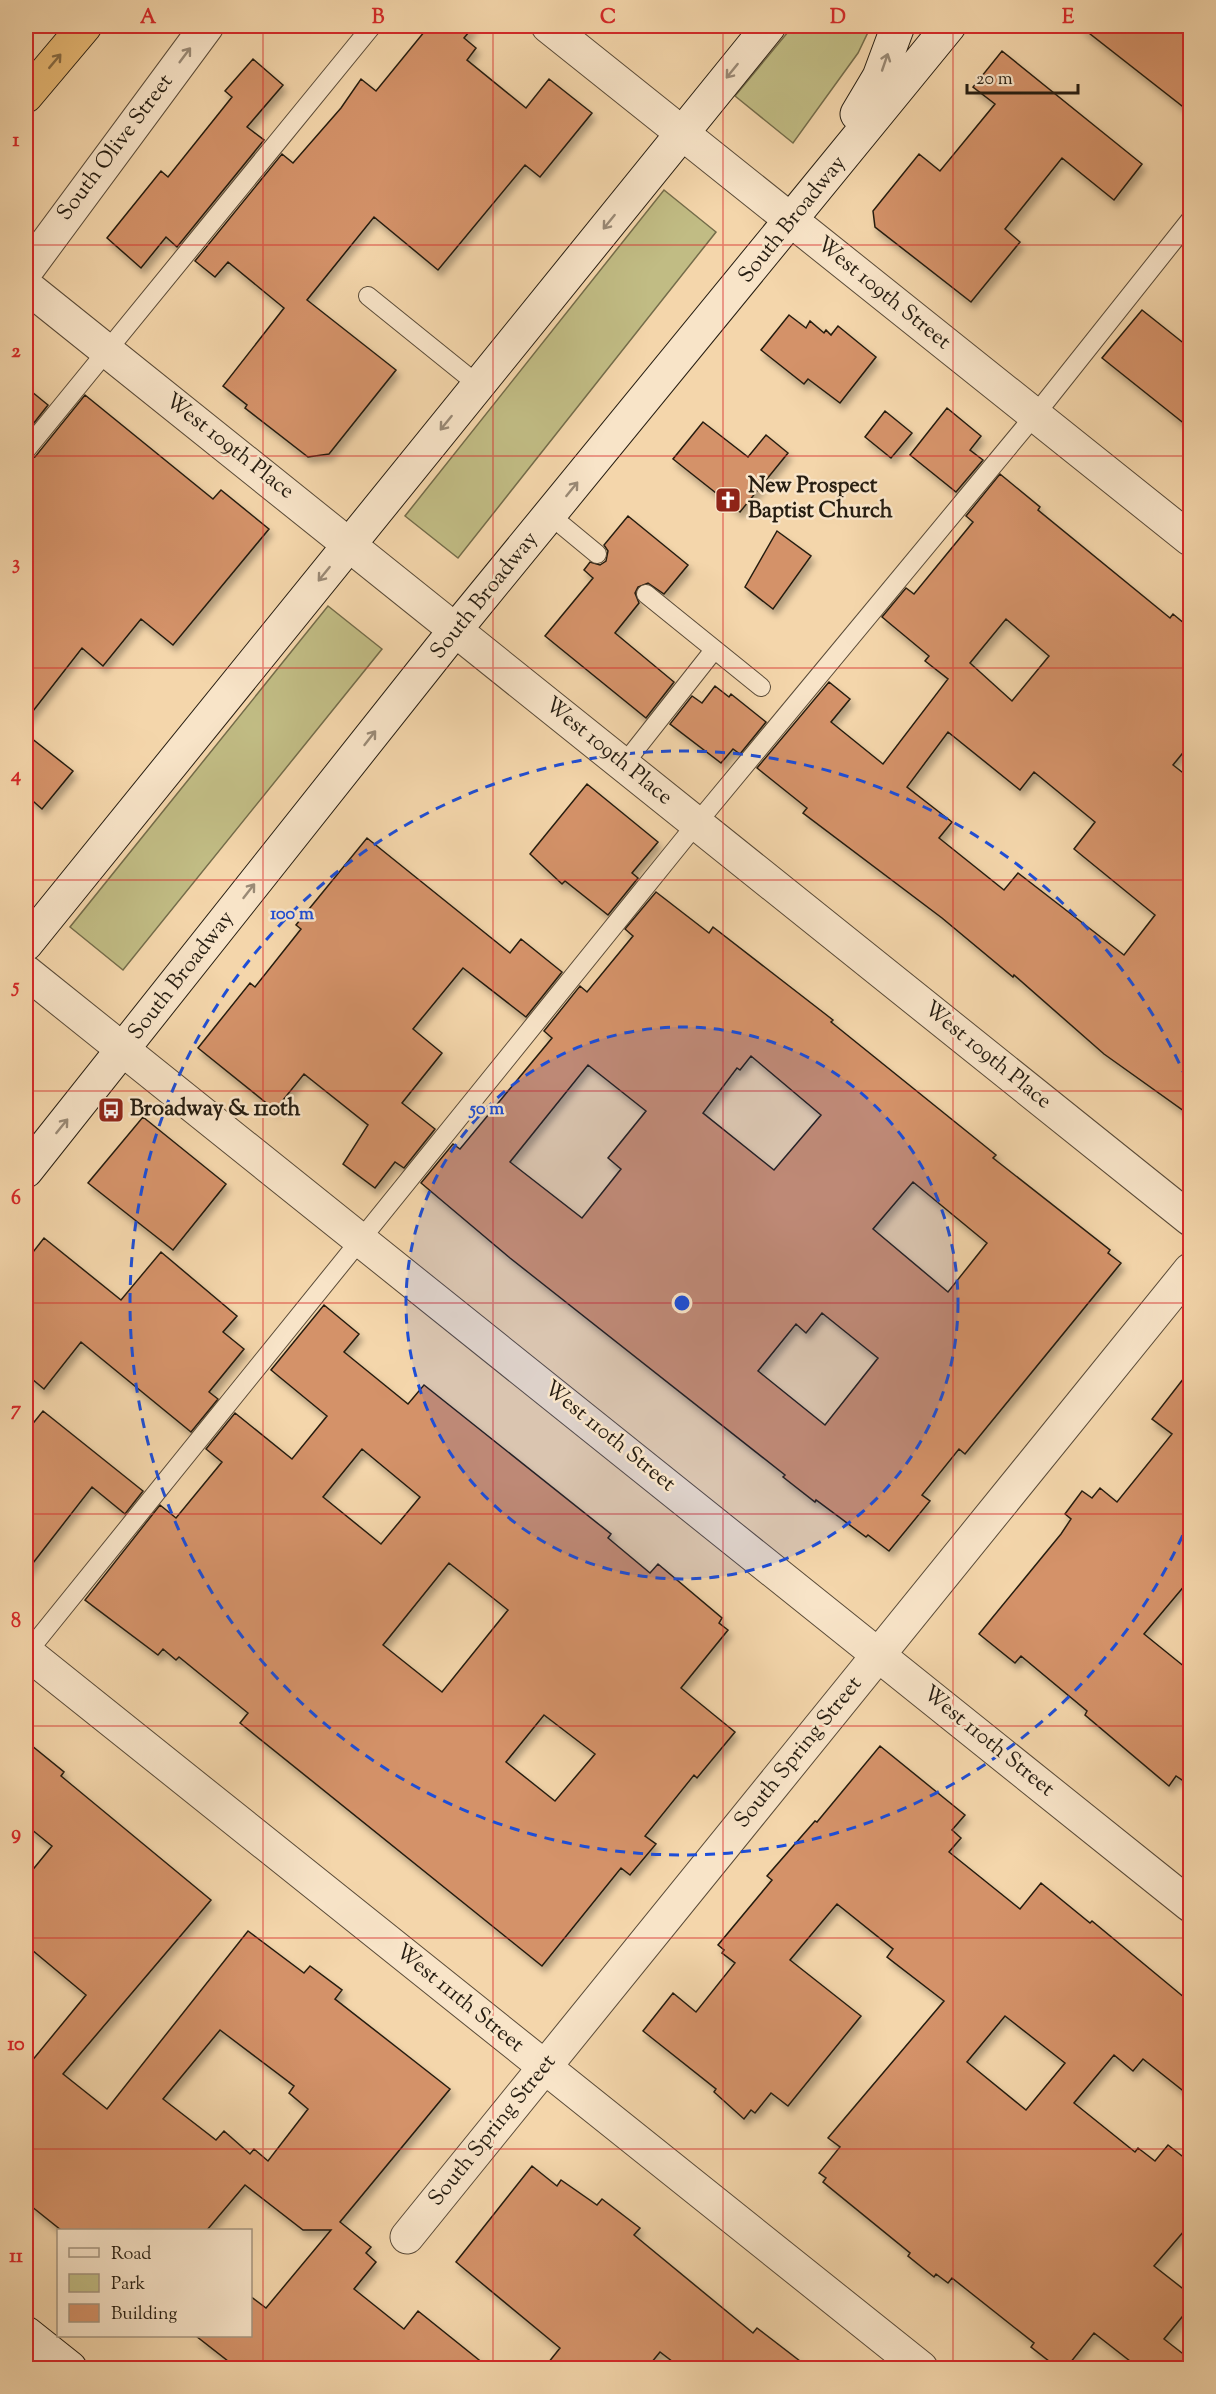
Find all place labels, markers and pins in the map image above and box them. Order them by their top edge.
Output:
place label: New Prospect Baptist Church [748,471,893,528]
church icon: New Prospect Baptist Church [713,485,743,515]
place label: Broadway & 110th [130,1094,300,1126]
bus stop icon: Broadway & 110th [96,1095,126,1125]
centre of rings [672,1293,692,1313]

